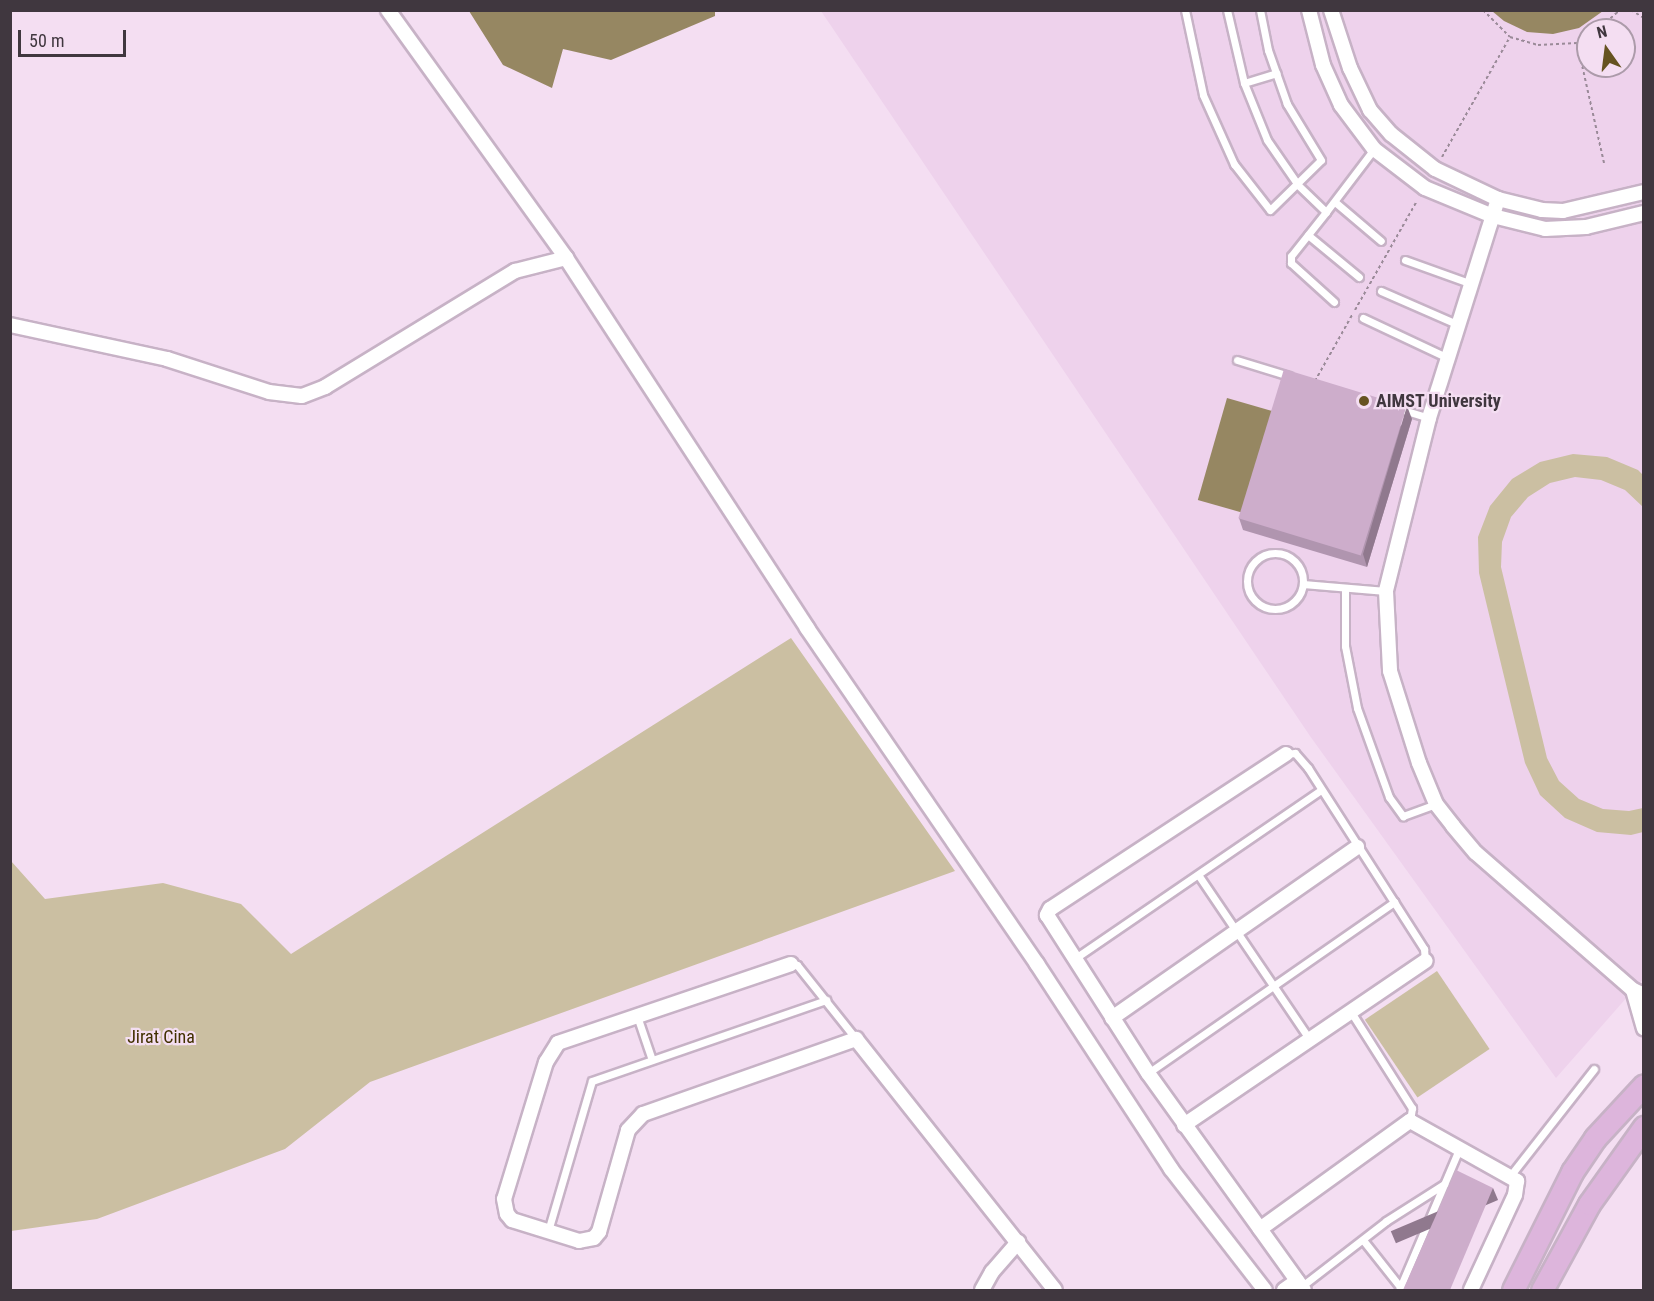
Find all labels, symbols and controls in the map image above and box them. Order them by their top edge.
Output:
scale bar [21,18,129,56]
north arrow [1576,18,1636,78]
text: N [1595,22,1609,42]
text: 50 m [29,30,64,51]
place label: AIMST University [1376,390,1501,412]
marker: AIMST University [1357,394,1371,408]
park label: Jirat Cina [127,1026,195,1048]

